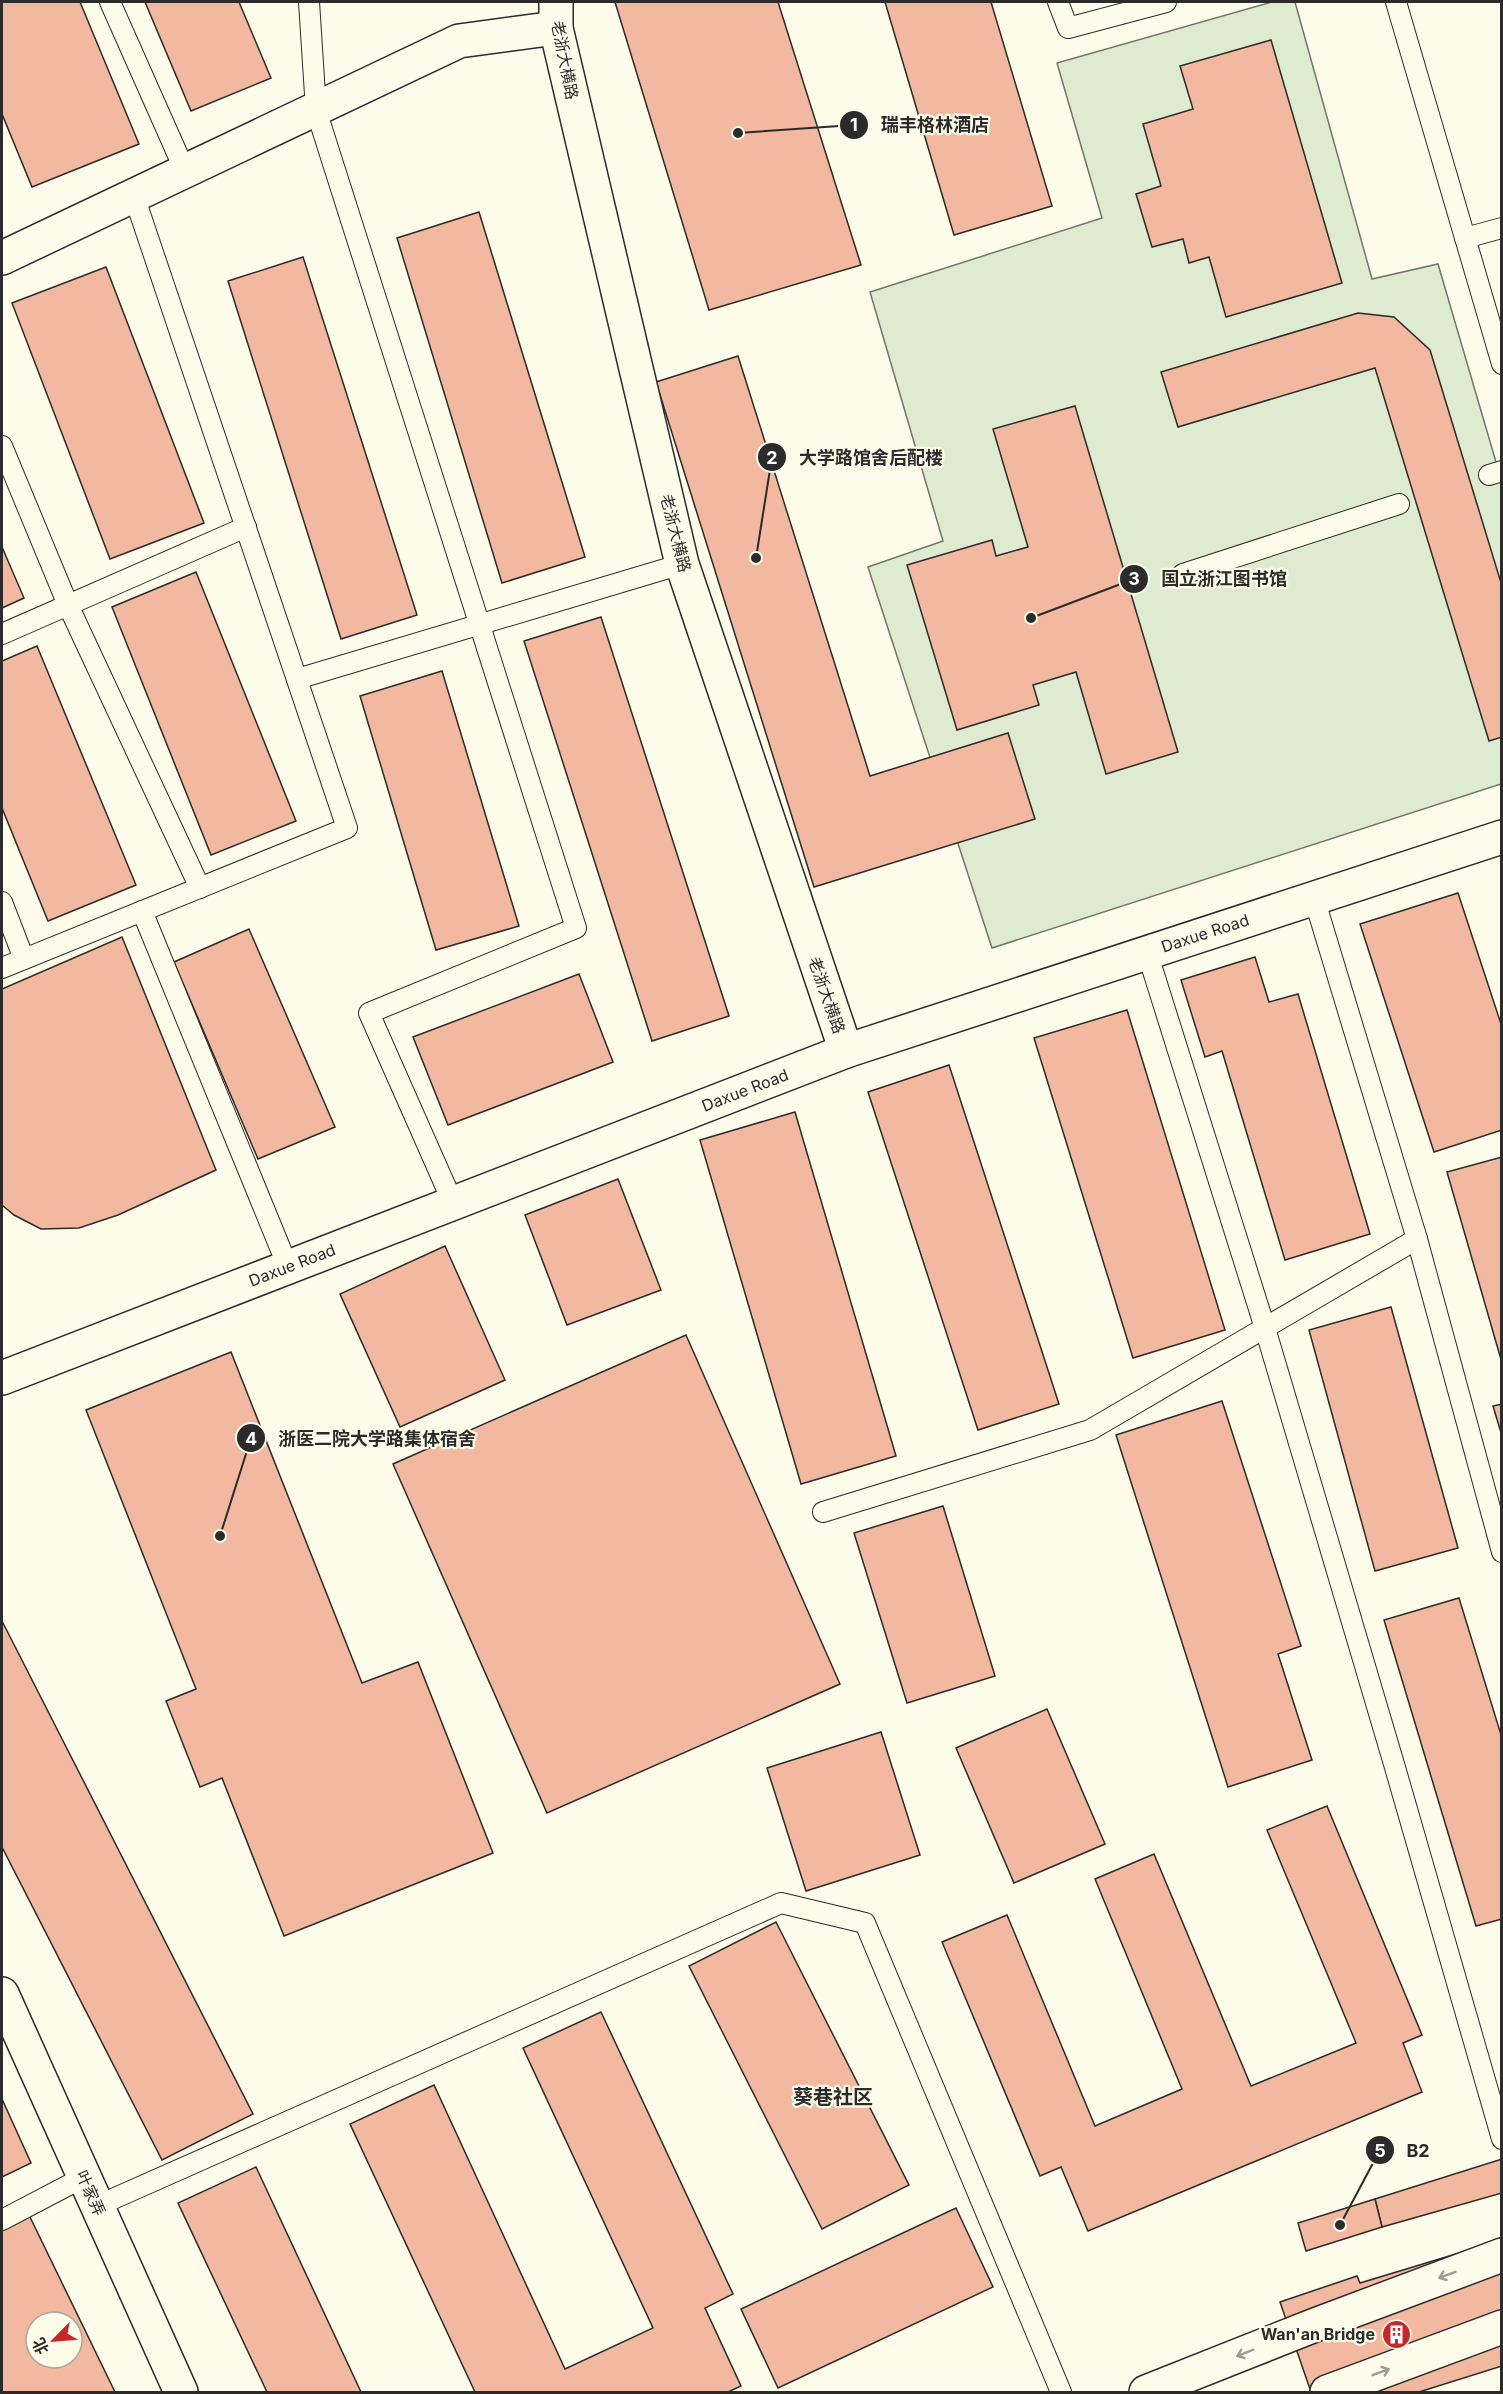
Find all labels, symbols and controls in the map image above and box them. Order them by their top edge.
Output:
street label: 老浙大横路 [548,19,582,101]
callout: 瑞丰格林酒店 [839,107,1001,143]
text: 1 [850,114,858,135]
text: 瑞丰格林酒店 [881,114,989,135]
callout: 大学路馆舍后配楼 [757,439,955,475]
text: 2 [766,447,778,468]
text: 大学路馆舍后配楼 [799,447,943,468]
street label: 老浙大横路 [657,492,695,574]
callout: 国立浙江图书馆 [1119,561,1299,597]
text: 3 [1128,568,1140,589]
text: 国立浙江图书馆 [1161,568,1287,589]
street label: Daxue Road [1159,909,1251,957]
street label: 老浙大横路 [805,954,849,1036]
street label: Daxue Road [699,1064,791,1116]
street label: Daxue Road [246,1239,338,1291]
callout: 浙医二院大学路集体宿舍 [236,1420,488,1456]
text: 4 [245,1428,257,1449]
text: 浙医二院大学路集体宿舍 [278,1428,476,1449]
district label: 葵巷社区 [793,2085,873,2109]
callout: B2 [1365,2132,1442,2168]
text: 5 [1374,2140,1386,2161]
text: B2 [1406,2140,1430,2161]
street label: 叶家弄 [72,2167,110,2219]
one-way arrow [1438,2271,1457,2282]
north arrow [24,2310,84,2370]
building icon: Wan'an Bridge [1380,2318,1412,2350]
place label: Wan'an Bridge [1261,2324,1375,2344]
text: 北 [28,2335,53,2358]
one-way arrow [1236,2348,1255,2359]
one-way arrow [1372,2366,1390,2377]

